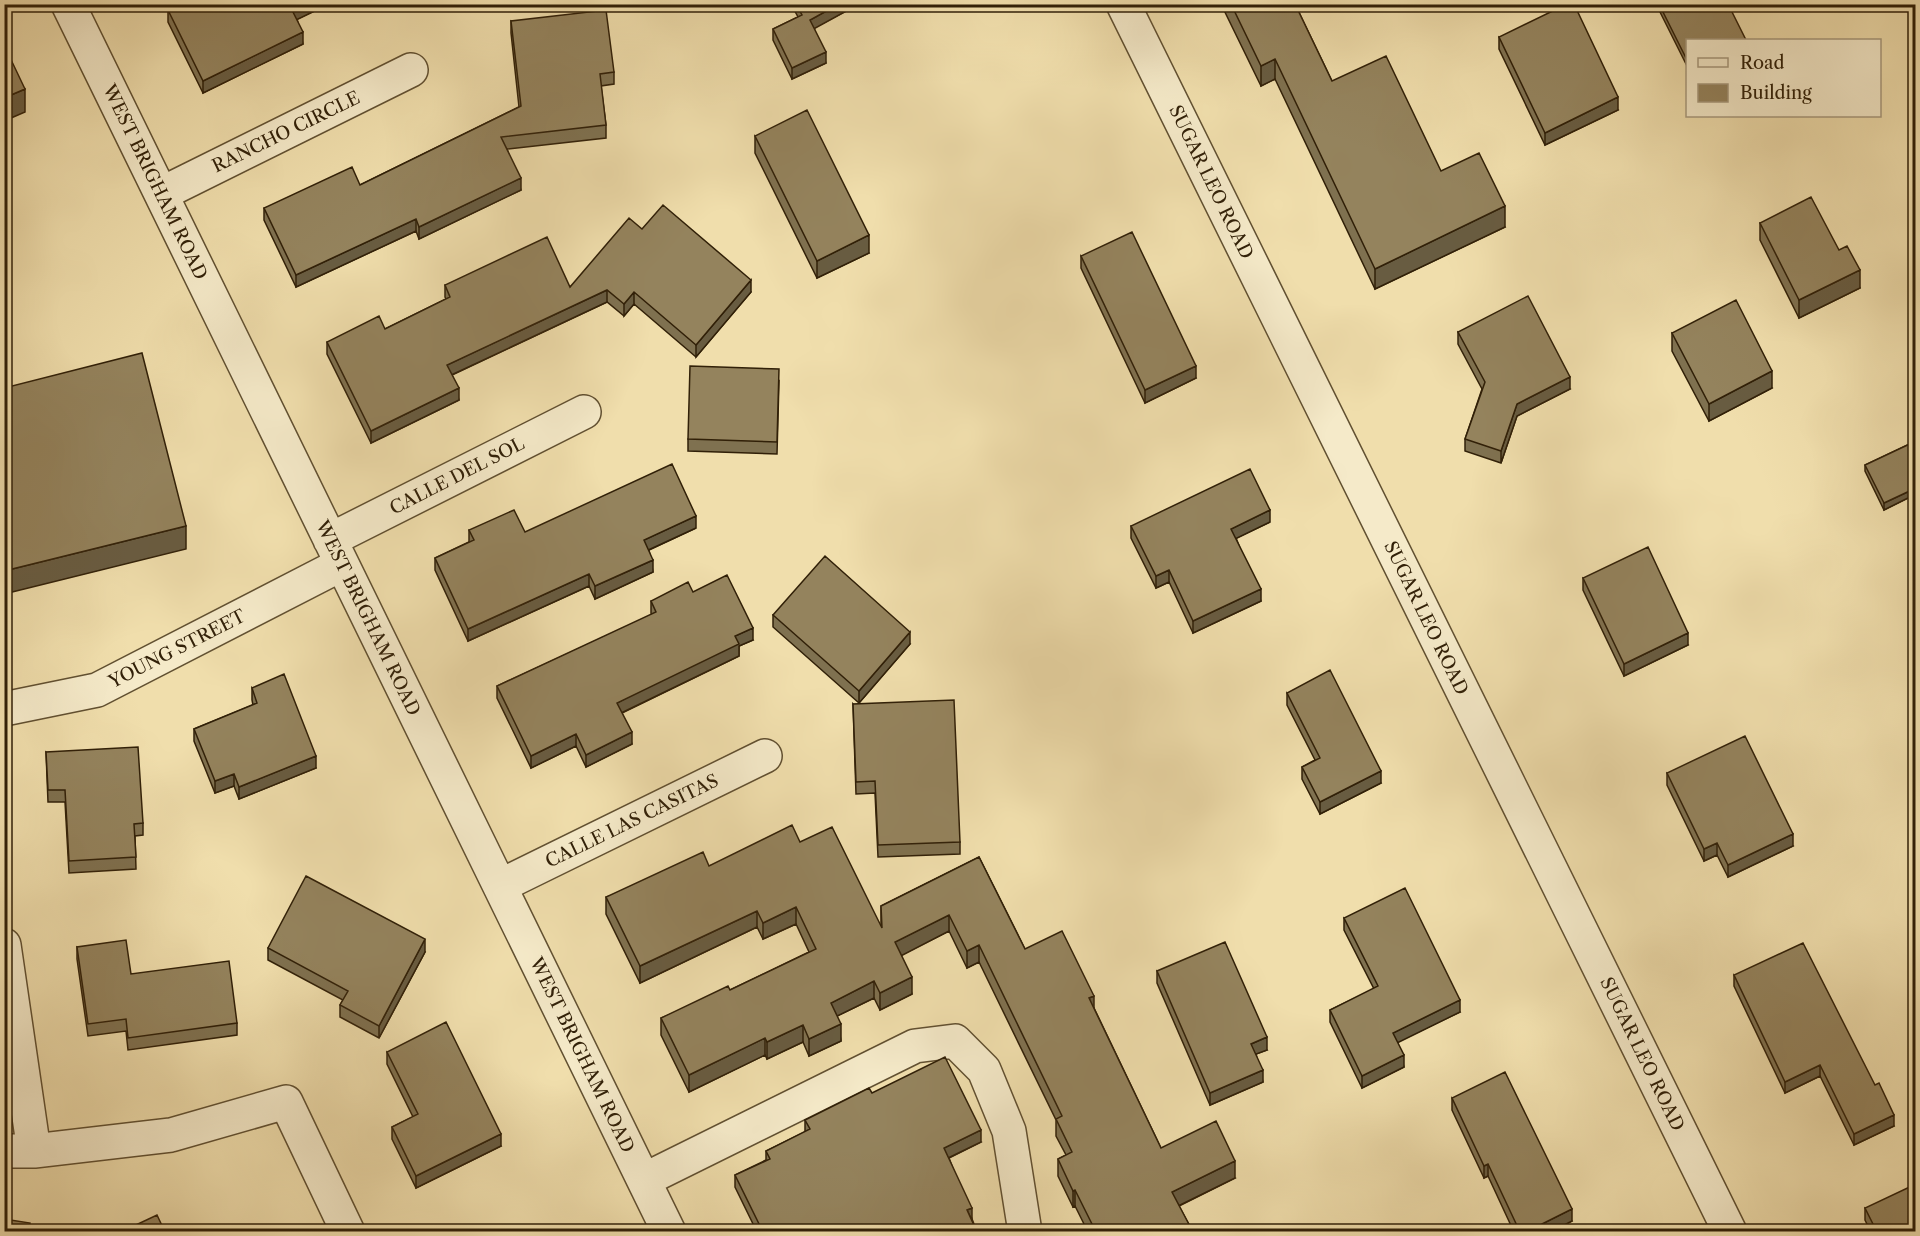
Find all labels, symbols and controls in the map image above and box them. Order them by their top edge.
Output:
legend [1686,39,1881,117]
text: Road [1740,52,1785,74]
street label: WEST BRIGHAM ROAD [98,80,212,283]
text: Building [1740,82,1812,104]
street label: RANCHO CIRCLE [208,87,364,177]
street label: SUGAR LEO ROAD [1164,101,1258,263]
street label: CALLE DEL SOL [386,432,528,519]
street label: WEST BRIGHAM ROAD [311,516,425,719]
street label: SUGAR LEO ROAD [1379,537,1473,699]
street label: YOUNG STREET [104,605,249,693]
street label: CALLE LAS CASITAS [542,770,722,872]
street label: WEST BRIGHAM ROAD [525,953,639,1156]
street label: SUGAR LEO ROAD [1595,973,1689,1135]

